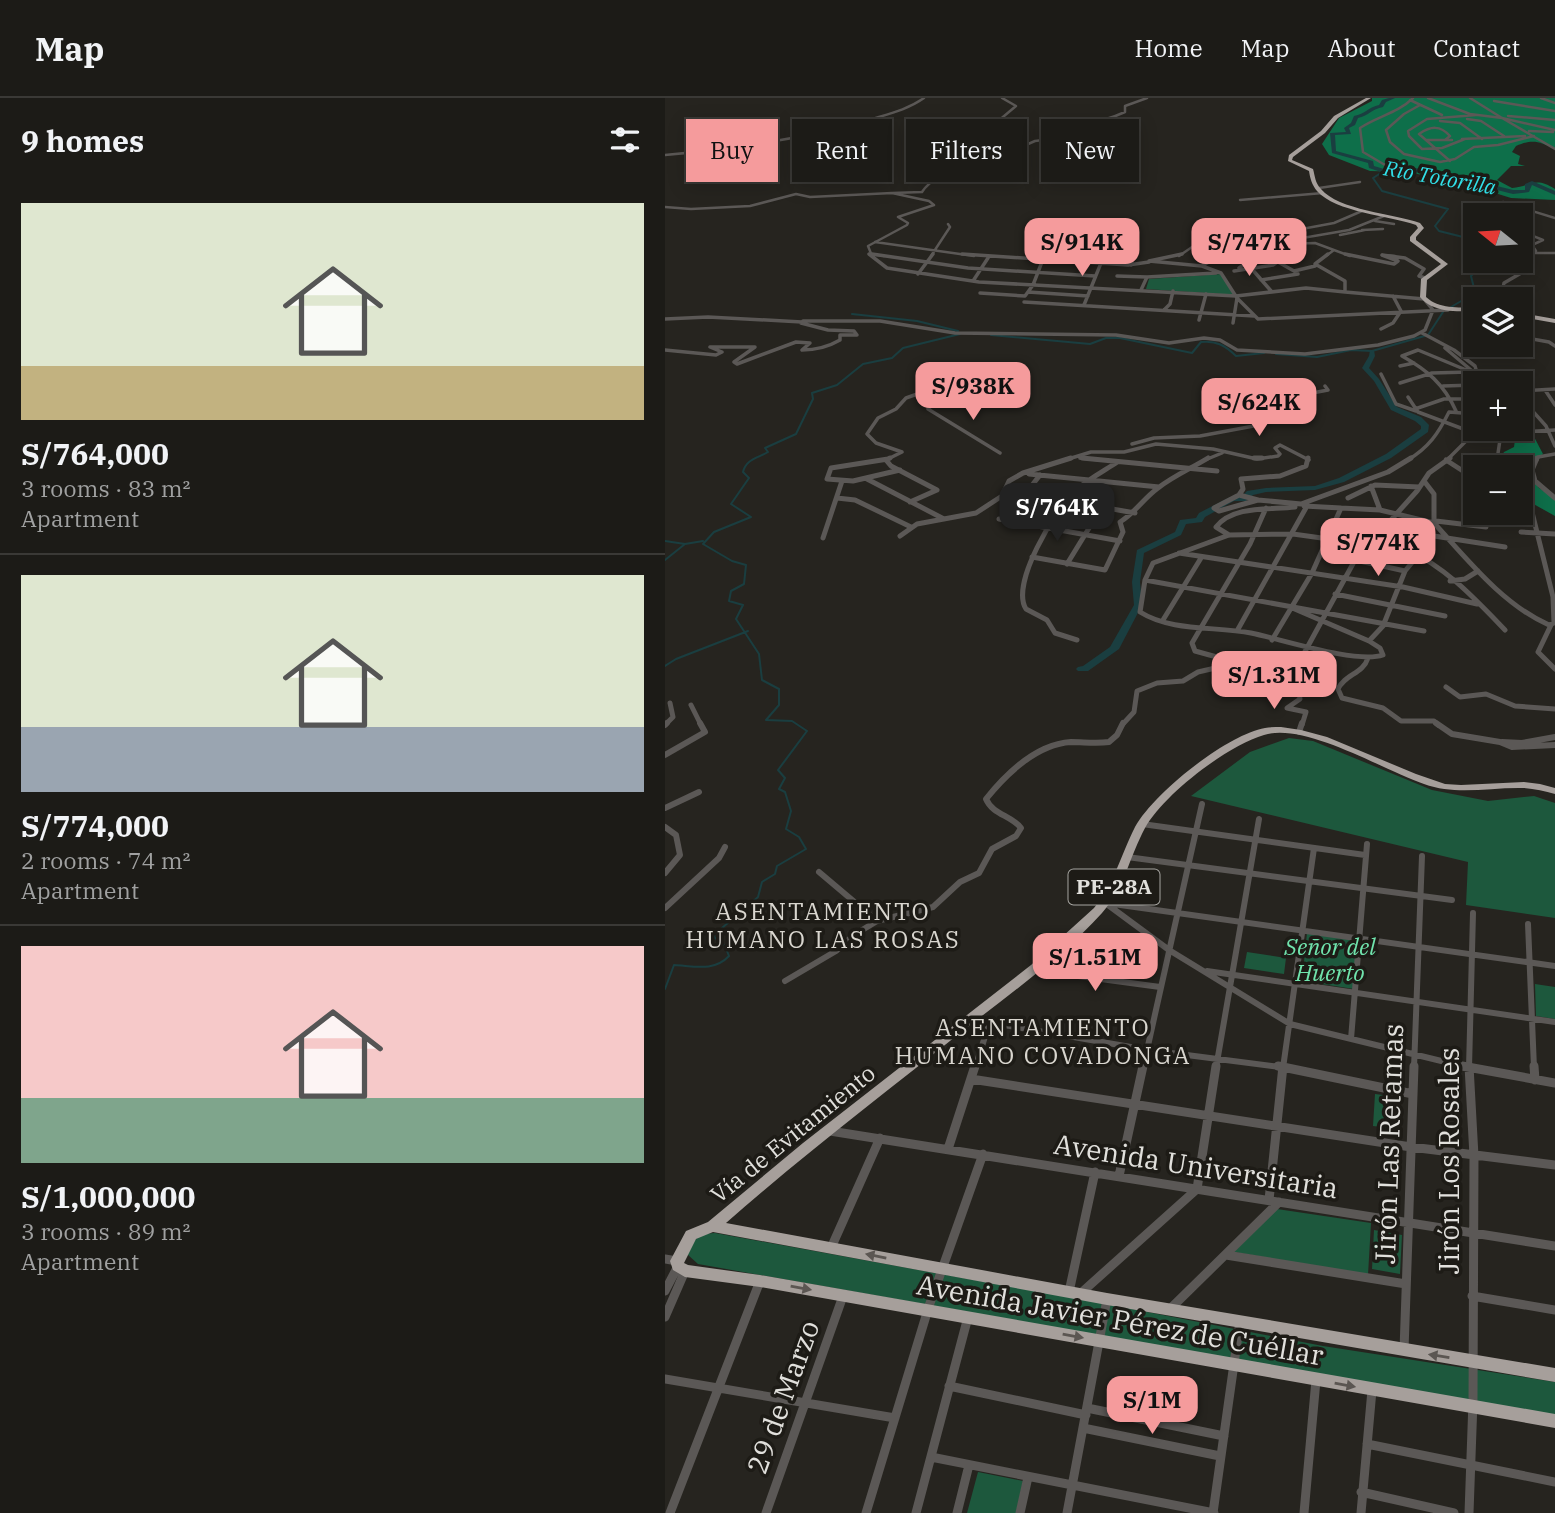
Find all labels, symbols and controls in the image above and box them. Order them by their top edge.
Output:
text: Map [35,27,104,70]
text: Home [1135,32,1203,64]
text: Map [1241,32,1289,64]
text: About [1327,32,1395,64]
text: Contact [1433,32,1520,64]
chip: Buy [686,119,778,182]
chip: Rent [792,119,892,182]
chip: Filters [906,119,1027,182]
chip: New [1041,119,1139,182]
text: 9 homes [21,121,144,160]
icon: filters [606,121,644,159]
water label: Rio Totorilla [1381,153,1499,201]
north arrow [1463,203,1533,273]
map controls [1463,203,1533,525]
pin: S/914K [1025,218,1139,278]
pin: S/747K [1192,218,1306,278]
text: S/914K [1040,226,1124,256]
text: S/747K [1207,226,1291,256]
icon: home [270,248,396,374]
button: layers [1463,287,1533,357]
pin: S/938K [916,362,1030,422]
text: S/938K [931,370,1015,400]
button: + [1463,371,1533,441]
pin: S/624K [1202,378,1316,438]
text: S/624K [1217,386,1301,416]
text: S/764,000 [21,434,169,473]
button: − [1463,455,1533,525]
text: 3 rooms · 83 m² [21,473,191,503]
pin: S/764K [1000,484,1114,543]
text: S/764K [1015,491,1099,521]
text: Apartment [21,503,139,533]
pin: S/774K [1321,518,1435,578]
text: S/774K [1336,526,1420,556]
icon: home [270,620,396,746]
pin: S/1.31M [1209,652,1339,711]
text: S/1.31M [1228,659,1320,689]
text: S/774,000 [21,806,169,845]
text: 2 rooms · 74 m² [21,845,191,875]
road number: PE-28A [1069,870,1159,904]
text: Apartment [21,875,139,905]
district label: ASENTAMIENTO HUMANO LAS ROSAS [685,895,961,955]
park label: Señor del Huerto [1283,931,1376,987]
pin: S/1.51M [1030,934,1160,993]
text: S/1.51M [1049,941,1141,971]
icon: home [270,991,396,1117]
district label: ASENTAMIENTO HUMANO COVADONGA [894,1011,1192,1071]
street label: Jirón Las Retamas [1366,1023,1411,1265]
street label: Jirón Los Rosales [1430,1048,1467,1275]
street label: Vía de Evitamiento [704,1057,881,1209]
street label: Avenida Universitaria [1051,1125,1341,1206]
text: S/1,000,000 [21,1177,195,1216]
text: 3 rooms · 89 m² [21,1216,191,1246]
text: Apartment [21,1246,139,1276]
one-way arrow [865,1251,887,1262]
street label: Avenida Javier Pérez de Cuéllar [914,1265,1327,1374]
one-way arrow [790,1283,812,1294]
street label: 29 de Marzo [738,1315,827,1479]
one-way arrow [1062,1331,1084,1342]
one-way arrow [1428,1350,1450,1361]
pin: S/1M [1111,1376,1193,1436]
one-way arrow [1334,1380,1356,1391]
text: S/1M [1123,1384,1181,1414]

